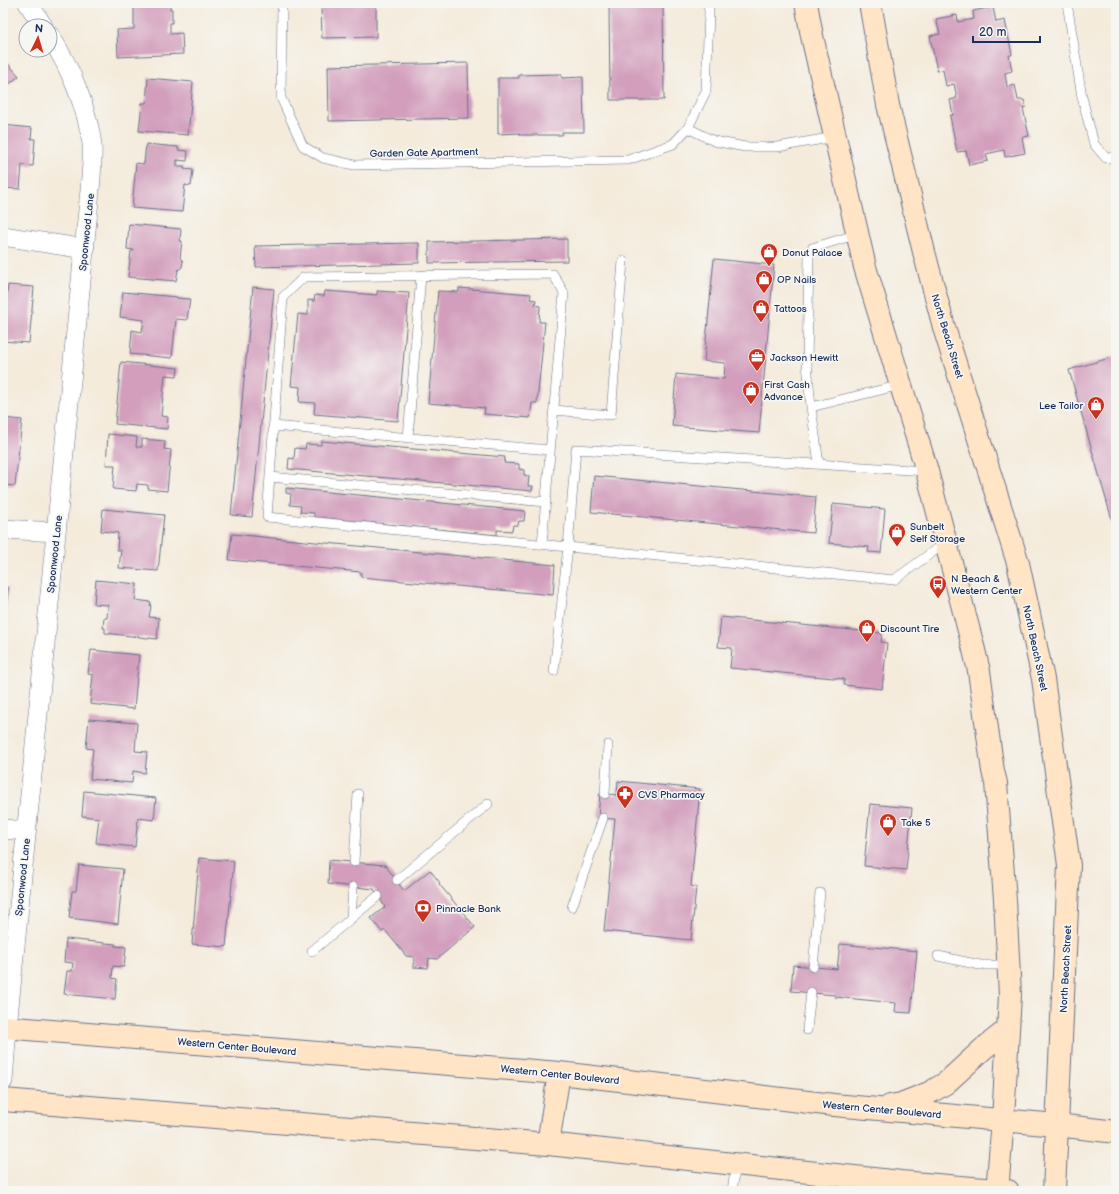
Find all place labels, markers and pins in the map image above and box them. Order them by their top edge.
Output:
shop icon: Donut Palace [759,242,779,267]
place label: Donut Palace [782,247,842,259]
shop icon: OP Nails [754,269,774,294]
place label: OP Nails [777,274,816,286]
shop icon: Tattoos [751,298,771,323]
place label: Tattoos [774,303,807,315]
office icon: Jackson Hewitt [747,347,767,372]
place label: Jackson Hewitt [770,352,838,364]
place label: First Cash Advance [764,379,810,403]
shop icon: First Cash Advance [741,380,761,405]
shop icon: Lee Tailor [1086,395,1106,420]
place label: Lee Tailor [1039,400,1083,412]
place label: Sunbelt Self Storage [910,521,965,545]
shop icon: Sunbelt Self Storage [887,522,907,547]
place label: N Beach & Western Center [951,573,1022,597]
bus stop icon: N Beach & Western Center [928,574,948,599]
shop icon: Discount Tire [857,618,877,643]
place label: Discount Tire [880,623,940,635]
pharmacy icon: CVS Pharmacy [615,784,635,809]
place label: CVS Pharmacy [638,789,705,801]
shop icon: Take 5 [878,812,898,837]
place label: Take 5 [901,817,931,829]
bank icon: Pinnacle Bank [413,898,433,923]
place label: Pinnacle Bank [436,903,501,915]

